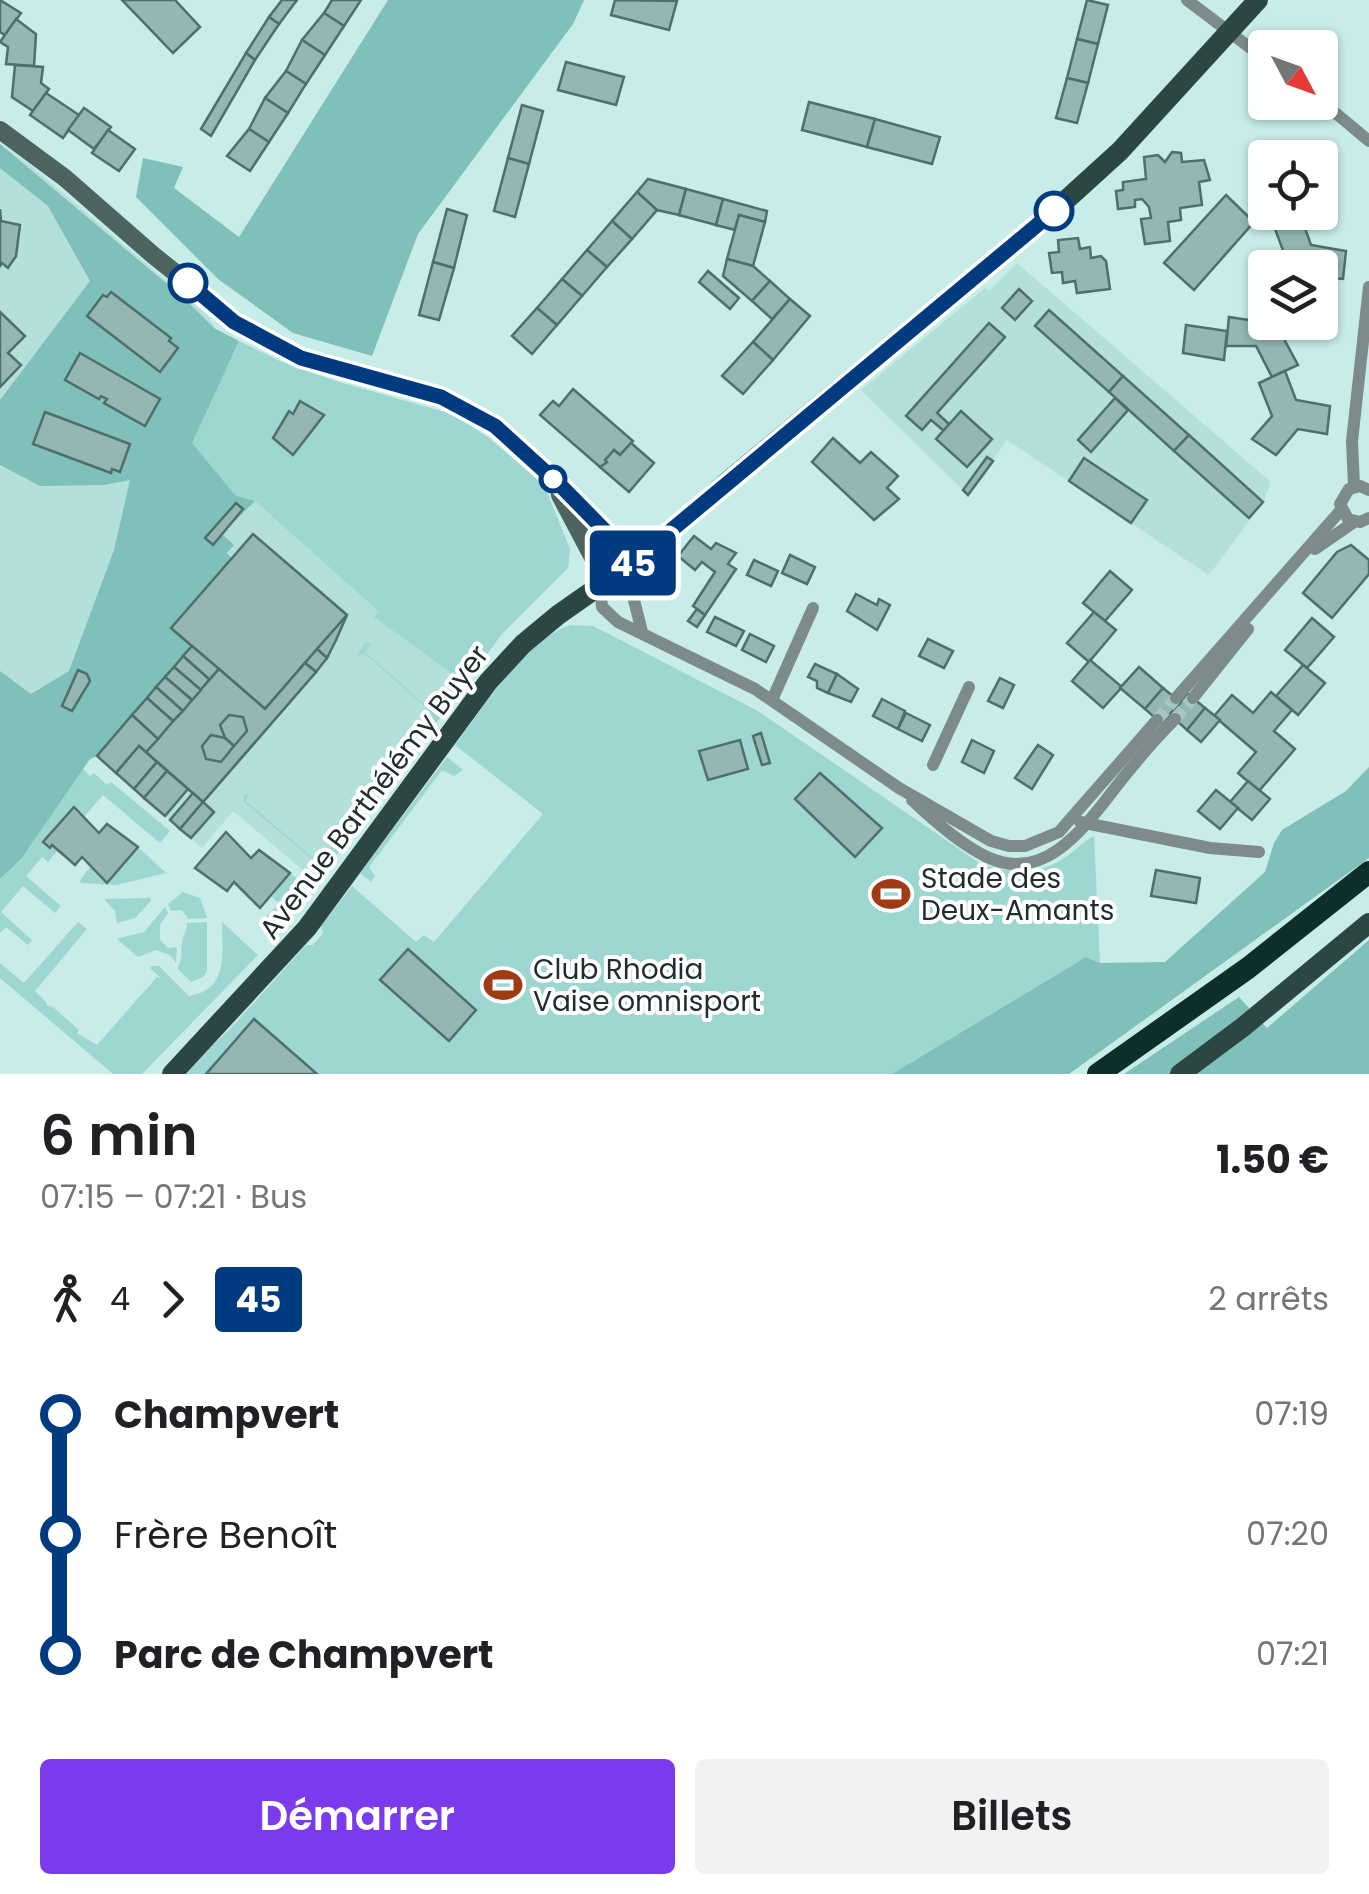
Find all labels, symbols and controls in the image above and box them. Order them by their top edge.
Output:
north arrow [1248,30,1338,120]
map controls [1248,30,1338,340]
button: locate [1248,140,1338,230]
unlabelled marker [1035,192,1073,230]
button: layers [1248,250,1338,340]
unlabelled marker [169,264,207,302]
unlabelled marker [540,466,566,492]
line badge: 45 [588,530,678,596]
text: 45 [610,539,656,588]
street label: Avenue Barthélémy Buyer [250,637,498,947]
place label: Stade des Deux-Amants [921,859,1114,930]
sports icon: Stade des Deux-Amants [870,873,912,915]
place label: Club Rhodia Vaise omnisport [533,950,761,1021]
sports icon: Club Rhodia Vaise omnisport [482,964,524,1006]
text: 6 min [40,1097,198,1174]
text: 1.50 € [1216,1133,1329,1186]
text: 07:15 – 07:21 · Bus [40,1174,307,1219]
icon: walk [40,1272,95,1327]
icon: forward [145,1272,200,1327]
text: 45 [235,1275,282,1324]
text: 4 [110,1276,130,1321]
text: 2 arrêts [1208,1276,1329,1321]
text: Champvert [114,1388,339,1441]
text: 07:19 [1254,1391,1329,1436]
text: Frère Benoît [114,1508,337,1561]
text: 07:20 [1246,1511,1329,1556]
text: Parc de Champvert [114,1628,493,1681]
text: 07:21 [1256,1631,1329,1676]
button: Démarrer [40,1759,675,1874]
button: Billets [695,1759,1329,1874]

